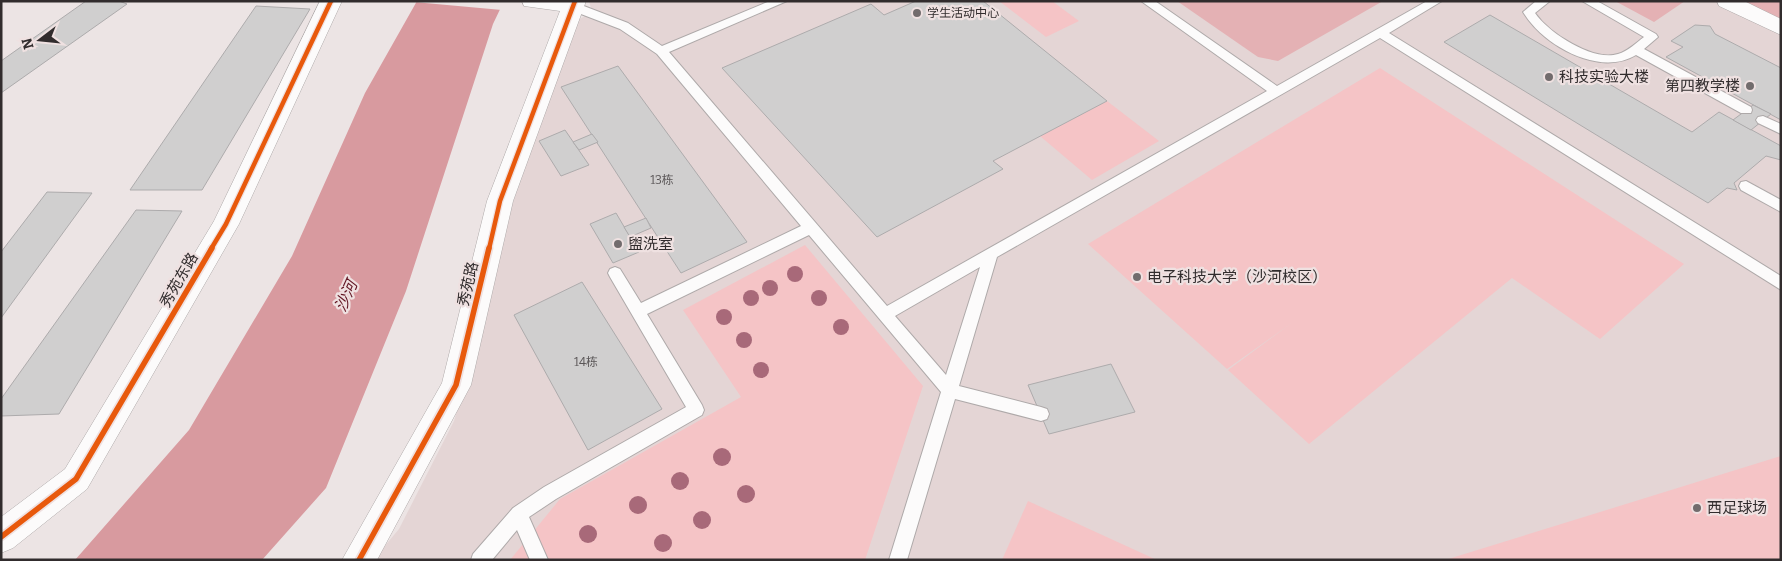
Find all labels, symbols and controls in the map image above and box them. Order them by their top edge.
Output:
place label: 学生活动中心 [927,6,999,20]
marker: 学生活动中心 [911,7,923,19]
north arrow [15,15,65,65]
text: N [18,36,38,51]
place label: 科技实验大楼 [1559,68,1649,86]
marker: 科技实验大楼 [1543,71,1555,83]
place label: 第四教学楼 [1665,77,1740,95]
marker: 第四教学楼 [1744,80,1756,92]
house number: 13栋 [650,173,674,187]
place label: 盥洗室 [628,235,673,253]
marker: 盥洗室 [612,238,624,250]
street label: 秀苑东路 [156,250,202,310]
street label: 秀苑路 [454,260,482,308]
place label: 电子科技大学（沙河校区） [1147,268,1327,286]
marker: 电子科技大学（沙河校区） [1131,271,1143,283]
water label: 沙河 [331,275,362,314]
house number: 14栋 [574,355,598,369]
place label: 西足球场 [1707,499,1767,517]
marker: 西足球场 [1691,502,1703,514]

